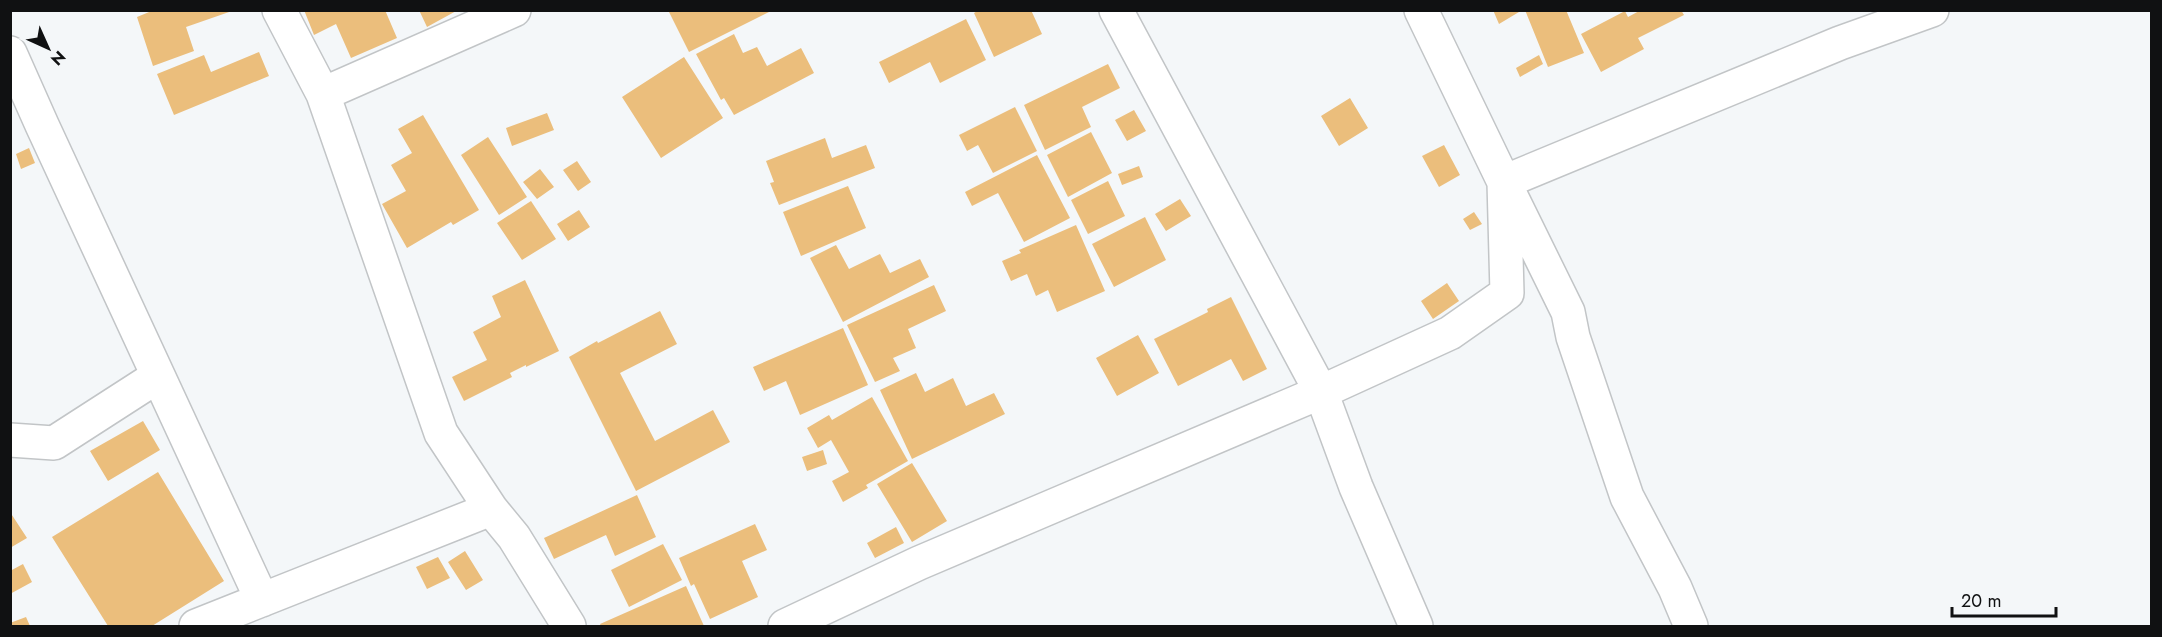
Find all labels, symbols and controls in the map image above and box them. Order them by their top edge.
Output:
north arrow [18,18,78,78]
text: N [46,46,71,71]
scale bar [1952,580,2056,618]
text: 20 m [1961,588,2001,614]

